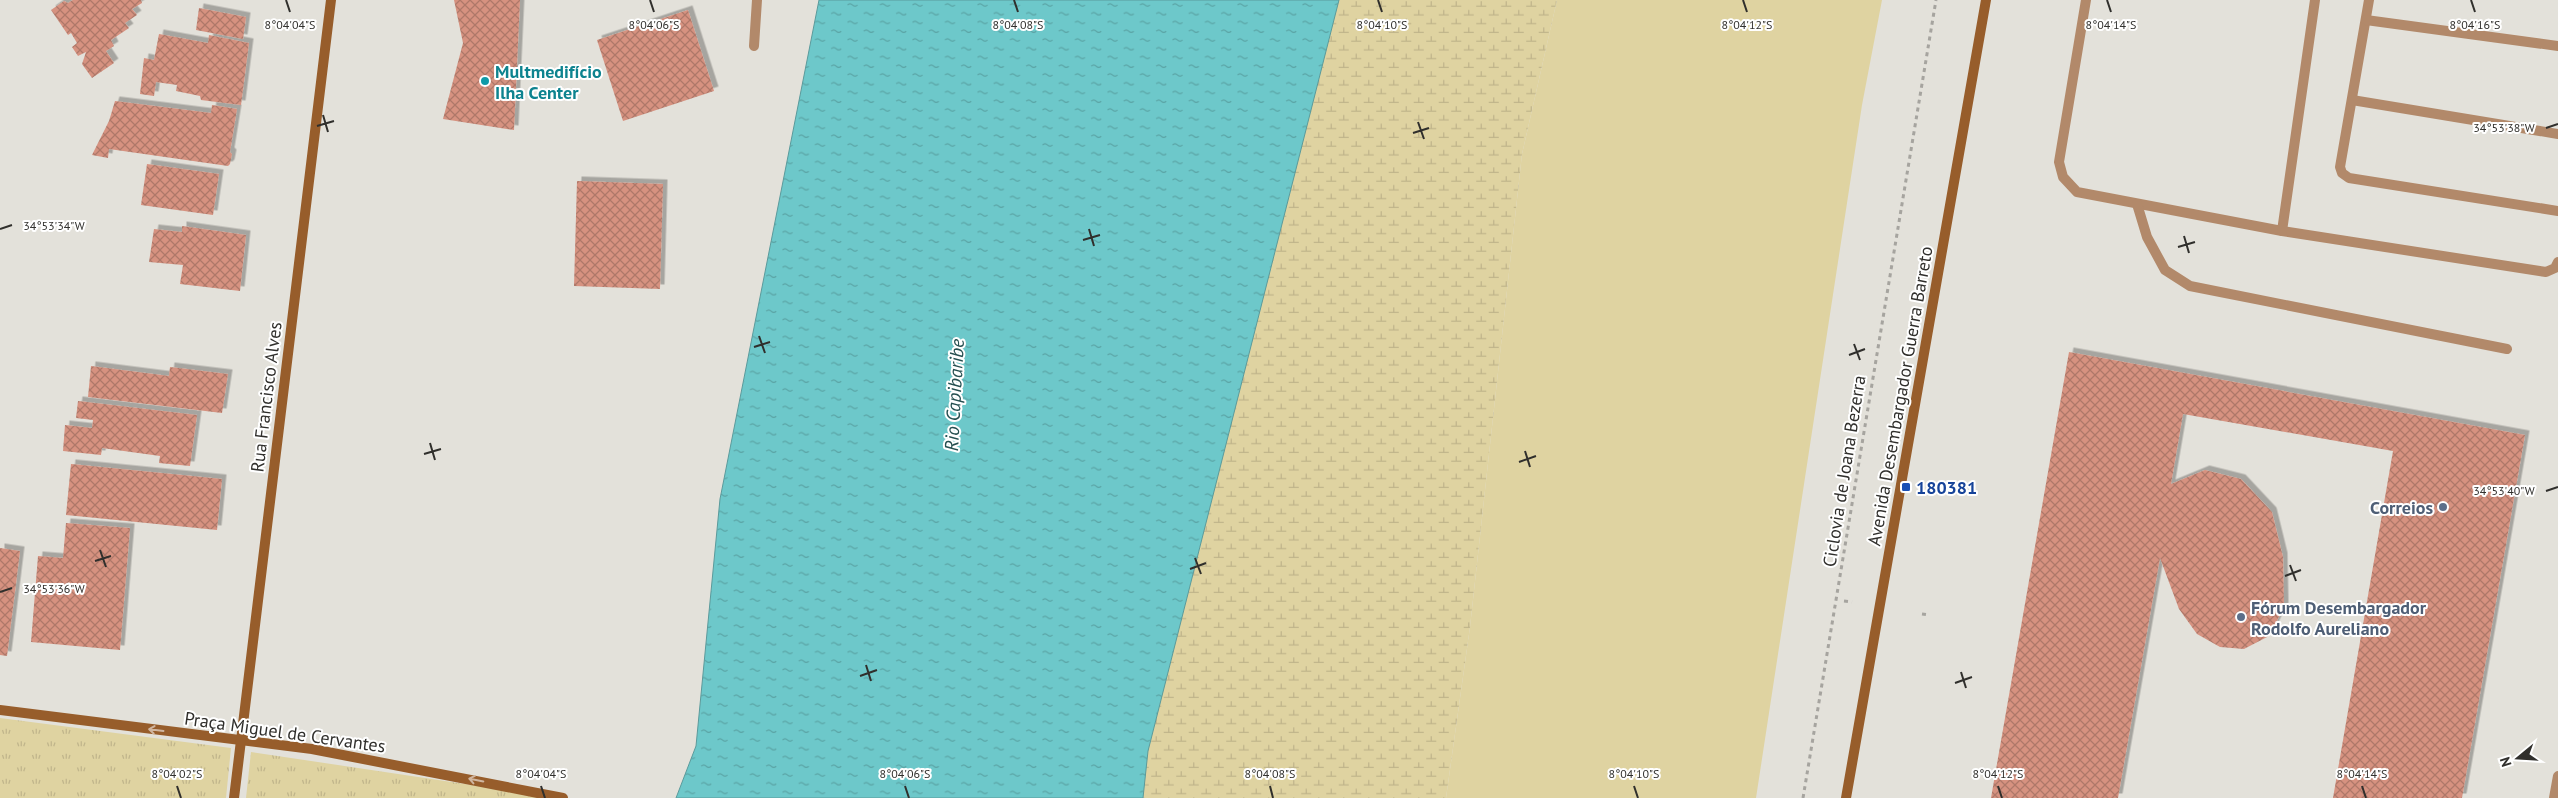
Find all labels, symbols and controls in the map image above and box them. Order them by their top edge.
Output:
text: 8°04'04"S [265,17,315,32]
text: 8°04'06"S [629,17,679,32]
text: 8°04'08"S [993,17,1043,32]
text: 8°04'10"S [1357,17,1407,32]
text: 8°04'12"S [1722,17,1772,32]
text: 8°04'14"S [2086,17,2136,32]
text: 8°04'16"S [2450,17,2500,32]
place label: Multmedifício Ilha Center [495,60,602,104]
marker: Multmedifício Ilha Center [479,75,491,87]
text: 34°53'38"W [2473,120,2535,135]
text: 34°53'34"W [23,218,85,233]
street label: Avenida Desembargador Guerra Barreto [1862,244,1938,548]
street label: Rua Francisco Alves [245,321,287,473]
water label: Rio Capibaribe [939,338,969,452]
street label: Ciclovia de Joana Bezerra [1817,374,1871,568]
place label: 180381 [1916,476,1977,499]
marker: 180381 [1900,481,1912,493]
text: 34°53'40"W [2473,483,2535,498]
place label: Correios [2370,496,2433,519]
marker: Correios [2437,501,2449,513]
text: 34°53'36"W [23,581,85,596]
place label: Fórum Desembargador Rodolfo Aureliano [2251,596,2427,640]
marker: Fórum Desembargador Rodolfo Aureliano [2235,611,2247,623]
street label: Praça Miguel de Cervantes [183,707,387,757]
one-way arrow [149,725,165,735]
north arrow [2493,733,2543,783]
text: N [2496,755,2516,769]
text: 8°04'02"S [152,766,202,781]
text: 8°04'04"S [516,766,566,781]
text: 8°04'06"S [880,766,930,781]
text: 8°04'08"S [1245,766,1295,781]
text: 8°04'10"S [1609,766,1659,781]
text: 8°04'12"S [1973,766,2023,781]
text: 8°04'14"S [2337,766,2387,781]
one-way arrow [468,775,484,784]

